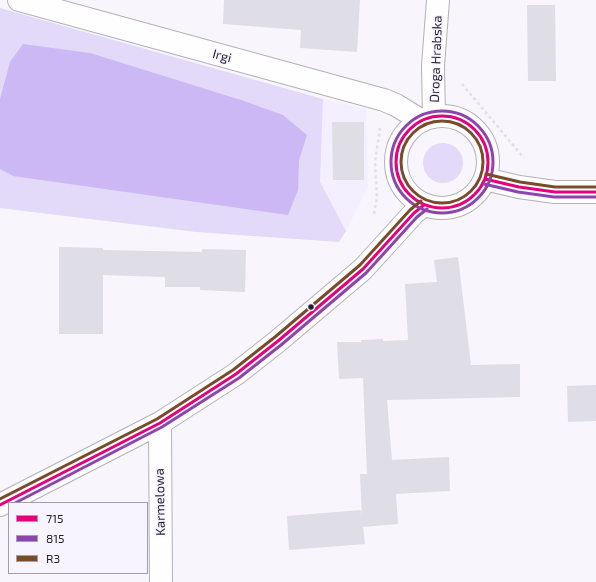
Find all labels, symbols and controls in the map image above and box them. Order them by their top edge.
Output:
street label: Droga Hrabska [427,15,445,103]
street label: Irgi [211,46,233,66]
unlabelled marker [306,302,316,312]
street label: Karmelowa [152,468,168,536]
legend [8,502,148,574]
text: 715 [46,511,63,525]
text: 815 [46,531,65,545]
text: R3 [46,551,60,565]

